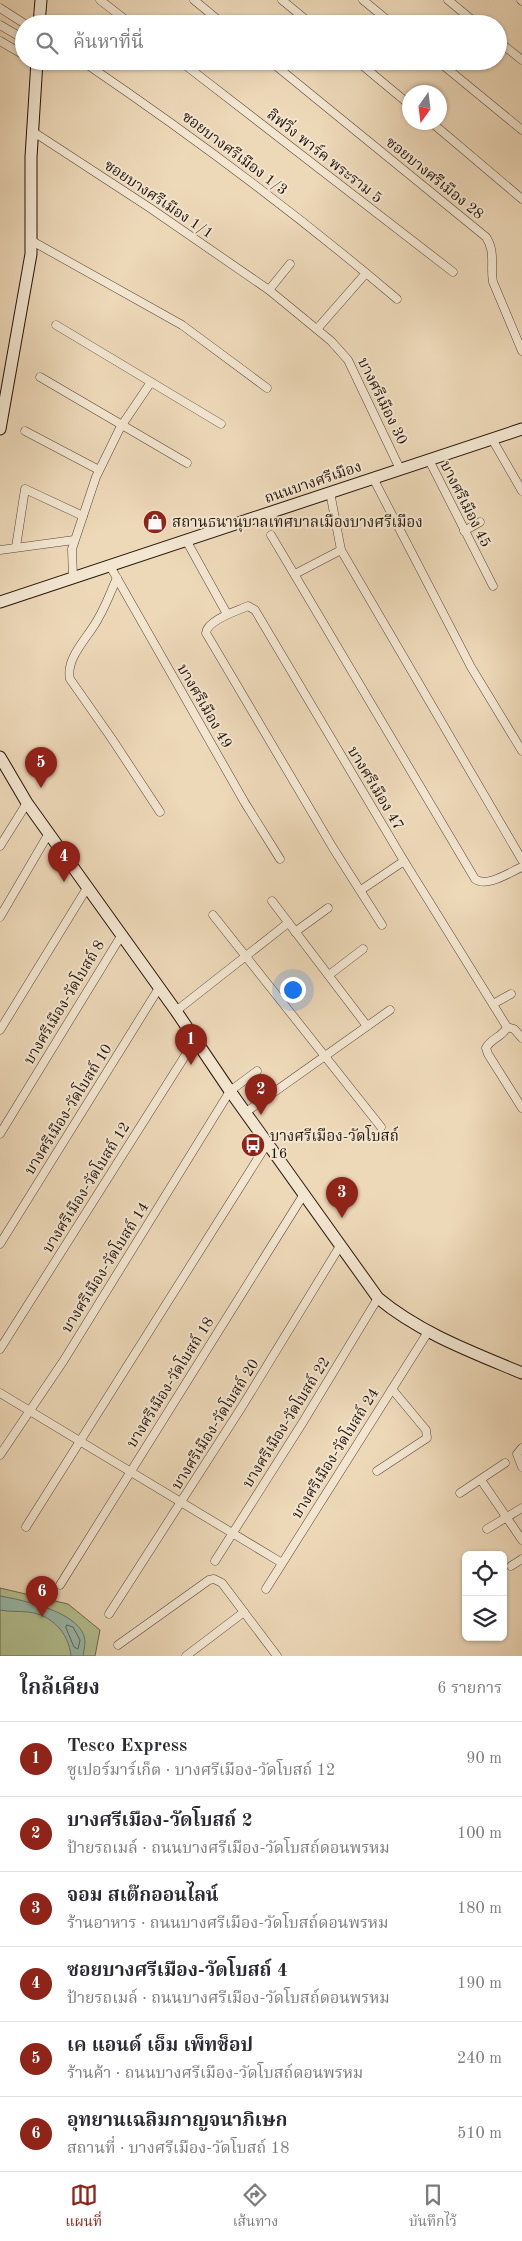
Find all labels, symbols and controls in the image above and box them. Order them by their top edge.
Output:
search box [15,15,507,70]
icon: search [33,29,61,57]
text: ค้นหาที่นี่ [73,34,144,53]
north arrow [402,85,447,130]
street label: ลิฟวิ่ง พาร์ค พระราม 5 [264,104,387,207]
street label: ซอยบางศรีเมือง 1/3 [179,107,291,199]
street label: ซอยบางศรีเมือง 28 [382,133,488,223]
street label: ซอยบางศรีเมือง 1/1 [101,156,217,242]
street label: บางศรีเมือง 30 [354,355,412,447]
street label: ถนนบางศรีเมือง [262,457,364,507]
street label: บางศรีเมือง 45 [437,458,495,550]
shop icon: สถานธนานุบาลเทศบาลเมืองบางศรีเมือง [142,509,168,535]
place label: สถานธนานุบาลเทศบาลเมืองบางศรีเมือง [172,513,423,533]
street label: บางศรีเมือง 49 [174,661,236,751]
street label: บางศรีเมือง 47 [344,743,408,833]
pin: 5 [25,747,57,788]
pin: 4 [48,841,80,882]
street label: บางศรีเมือง-วัดโบสถ์ 8 [18,936,108,1067]
your location [280,977,306,1003]
pin: 1 [175,1024,207,1065]
street label: บางศรีเมือง-วัดโบสถ์ 10 [19,1039,116,1178]
pin: 2 [245,1074,277,1115]
street label: บางศรีเมือง-วัดโบสถ์ 12 [37,1117,134,1256]
place label: บางศรีเมือง-วัดโบสถ์ 16 [270,1125,399,1162]
bus stop icon: บางศรีเมือง-วัดโบสถ์ 16 [240,1132,266,1158]
pin: 3 [326,1177,358,1218]
street label: บางศรีเมือง-วัดโบสถ์ 14 [56,1197,153,1336]
street label: บางศรีเมือง-วัดโบสถ์ 18 [121,1312,218,1451]
street label: บางศรีเมือง-วัดโบสถ์ 22 [237,1352,334,1491]
street label: บางศรีเมือง-วัดโบสถ์ 20 [166,1354,263,1493]
street label: บางศรีเมือง-วัดโบสถ์ 24 [286,1383,383,1522]
map controls [462,1551,507,1641]
button: locate [462,1551,507,1596]
pin: 6 [26,1576,58,1617]
button: layers [462,1596,507,1641]
text: ใกล้เคียง [20,1678,100,1699]
text: 6 รายการ [437,1681,502,1697]
text: Tesco Express [67,1737,187,1756]
text: 1 [31,1751,41,1767]
text: 90 m [466,1751,502,1767]
text: ซูเปอร์มาร์เก็ต · บางศรีเมือง-วัดโบสถ์ 12 [67,1763,335,1779]
text: บางศรีเมือง-วัดโบสถ์ 2 [67,1812,253,1831]
text: 2 [31,1826,41,1842]
text: 100 m [457,1826,502,1842]
text: ป้ายรถเมล์ · ถนนบางศรีเมือง-วัดโบสถ์ดอนพรหม [67,1841,390,1857]
text: จอม สเต๊กออนไลน์ [67,1887,219,1906]
text: 3 [31,1901,41,1917]
text: 180 m [457,1901,502,1917]
text: ร้านอาหาร · ถนนบางศรีเมือง-วัดโบสถ์ดอนพรหม [67,1916,388,1932]
text: ซอยบางศรีเมือง-วัดโบสถ์ 4 [67,1962,288,1981]
text: 4 [31,1976,41,1992]
text: 190 m [457,1976,502,1992]
text: ป้ายรถเมล์ · ถนนบางศรีเมือง-วัดโบสถ์ดอนพรหม [67,1991,390,2007]
text: เค แอนด์ เอ็ม เพ็ทช็อป [67,2037,253,2056]
text: 5 [31,2051,41,2067]
text: 240 m [457,2051,502,2067]
text: ร้านค้า · ถนนบางศรีเมือง-วัดโบสถ์ดอนพรหม [67,2066,363,2082]
text: อุทยานเฉลิมกาญจนาภิเษก [67,2112,287,2131]
text: 6 [31,2126,41,2142]
text: 510 m [457,2126,502,2142]
text: สถานที่ · บางศรีเมือง-วัดโบสถ์ 18 [67,2141,289,2157]
tab: แผนที่ [65,2181,102,2233]
tab: เส้นทาง [233,2181,278,2233]
tab: บันทึกไว้ [409,2181,457,2233]

